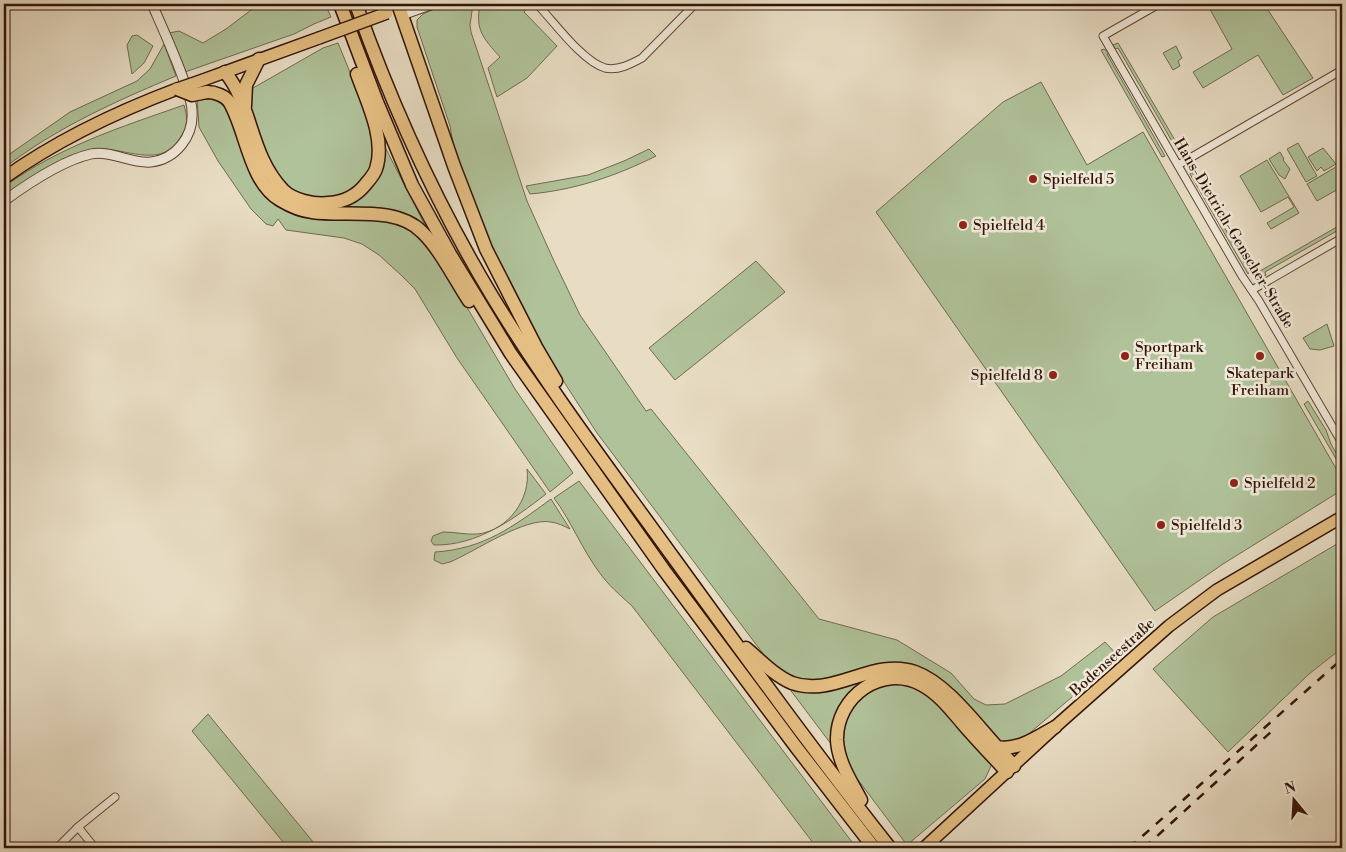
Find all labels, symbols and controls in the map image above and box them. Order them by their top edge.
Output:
street label: Hans-Dietrich-Genscher-Straße [1169,135,1298,332]
place label: Spielfeld 5 [1043,170,1114,189]
marker: Spielfeld 5 [1027,173,1039,185]
place label: Spielfeld 4 [973,216,1045,235]
marker: Spielfeld 4 [957,219,969,231]
place label: Sportpark Freiham [1135,338,1204,374]
marker: Sportpark Freiham [1119,350,1131,362]
marker: Skatepark Freiham [1254,350,1266,362]
place label: Skatepark Freiham [1226,364,1295,400]
place label: Spielfeld 8 [971,366,1043,385]
marker: Spielfeld 8 [1047,369,1059,381]
place label: Spielfeld 2 [1244,474,1316,493]
marker: Spielfeld 2 [1228,477,1240,489]
place label: Spielfeld 3 [1171,516,1242,535]
marker: Spielfeld 3 [1155,519,1167,531]
street label: Bodenseestraße [1065,614,1159,701]
north arrow [1268,774,1318,824]
text: N [1282,778,1298,799]

